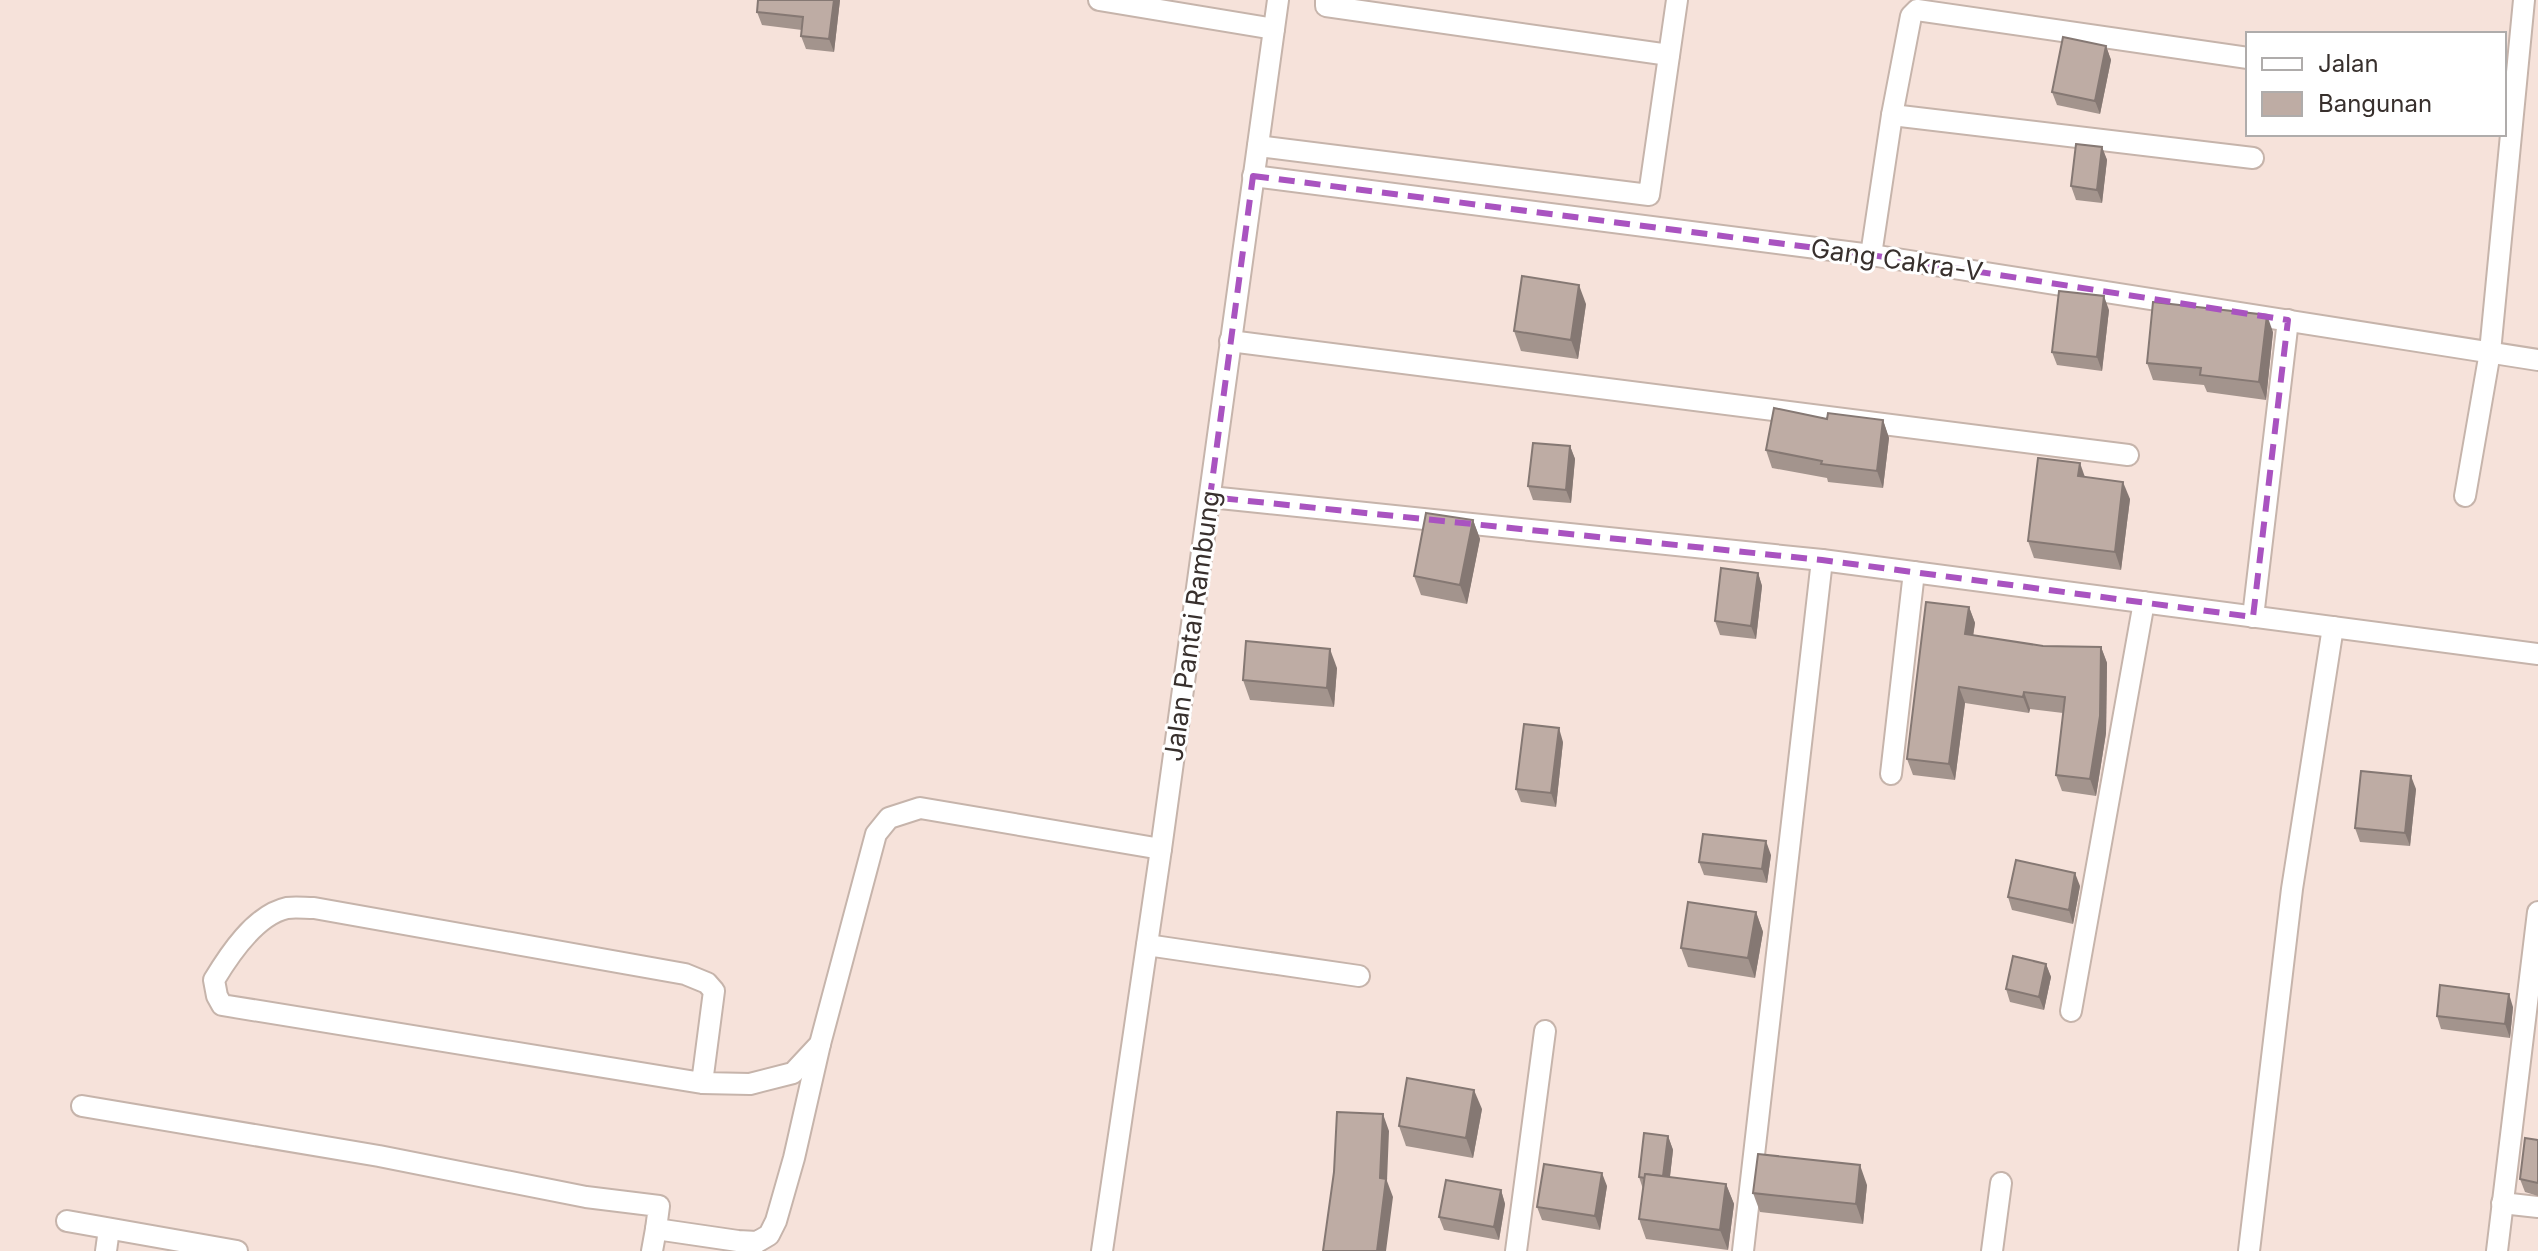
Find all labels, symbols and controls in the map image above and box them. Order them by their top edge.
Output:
legend [2246,32,2506,136]
text: Jalan [2318,49,2379,78]
text: Bangunan [2318,89,2432,118]
street label: Gang Cakra-V [1809,232,1985,287]
street label: Jalan Pantai Rambung [1157,489,1226,763]

